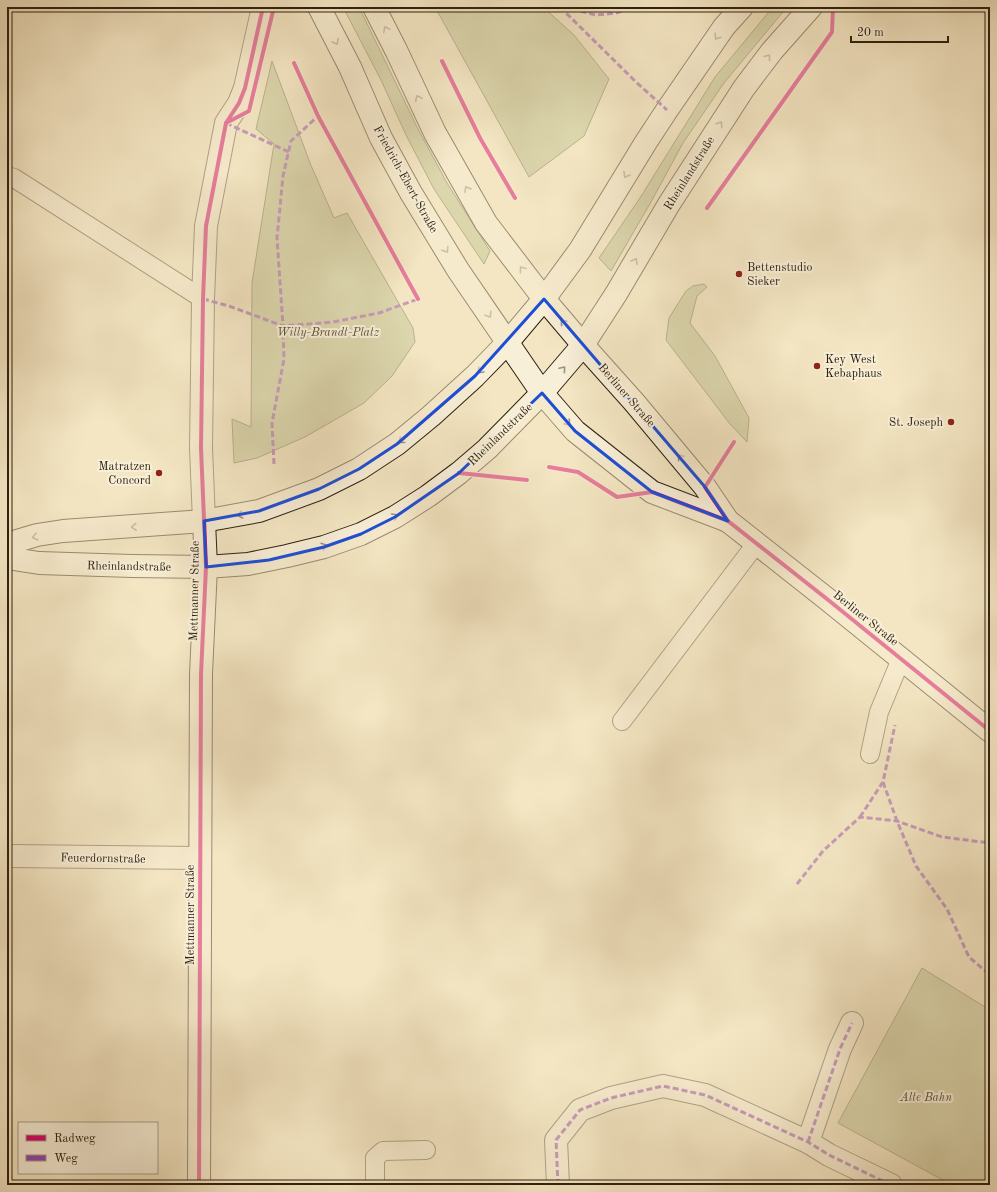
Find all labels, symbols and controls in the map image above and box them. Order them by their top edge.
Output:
scale bar [851,18,948,44]
one-way arrow [383,26,391,34]
text: 20 m [857,27,884,39]
one-way arrow [715,33,722,40]
one-way arrow [332,37,339,45]
one-way arrow [763,54,770,61]
one-way arrow [415,95,423,103]
one-way arrow [715,121,722,128]
street label: Friedrich-Ebert-Straße [371,124,440,235]
street label: Rheinlandstraße [662,134,718,212]
one-way arrow [623,171,630,178]
one-way arrow [464,186,471,193]
one-way arrow [441,246,449,253]
one-way arrow [631,257,638,265]
place label: Bettenstudio Sieker [747,262,813,288]
one-way arrow [519,266,526,273]
marker: Bettenstudio Sieker [734,269,744,279]
one-way arrow [484,311,491,318]
one-way arrow [561,319,568,327]
park label: Willy-Brandt-Platz [277,327,379,339]
place label: Key West Kebaphaus [825,354,882,380]
marker: Key West Kebaphaus [812,361,822,371]
street label: Berliner Straße [596,362,657,430]
one-way arrow [477,366,485,374]
one-way arrow [558,367,565,374]
street label: Rheinlandstraße [466,401,536,468]
place label: St. Joseph [889,417,943,429]
marker: St. Joseph [946,417,956,427]
one-way arrow [563,418,570,426]
one-way arrow [398,436,405,443]
one-way arrow [677,454,684,461]
place label: Matratzen Concord [98,461,152,487]
marker: Matratzen Concord [154,468,164,478]
one-way arrow [237,511,244,519]
one-way arrow [391,514,399,521]
one-way arrow [131,522,137,531]
one-way arrow [32,532,38,540]
street label: Mettmanner Straße [188,540,202,641]
one-way arrow [320,542,327,551]
street label: Rheinlandstraße [87,560,172,574]
street label: Berliner Straße [831,589,901,649]
street label: Feuerdornstraße [60,852,146,866]
street label: Mettmanner Straße [185,864,197,965]
park label: Alte Bahn [899,1092,952,1104]
legend [18,1122,158,1174]
text: Radweg [54,1133,96,1145]
text: Weg [54,1153,78,1165]

